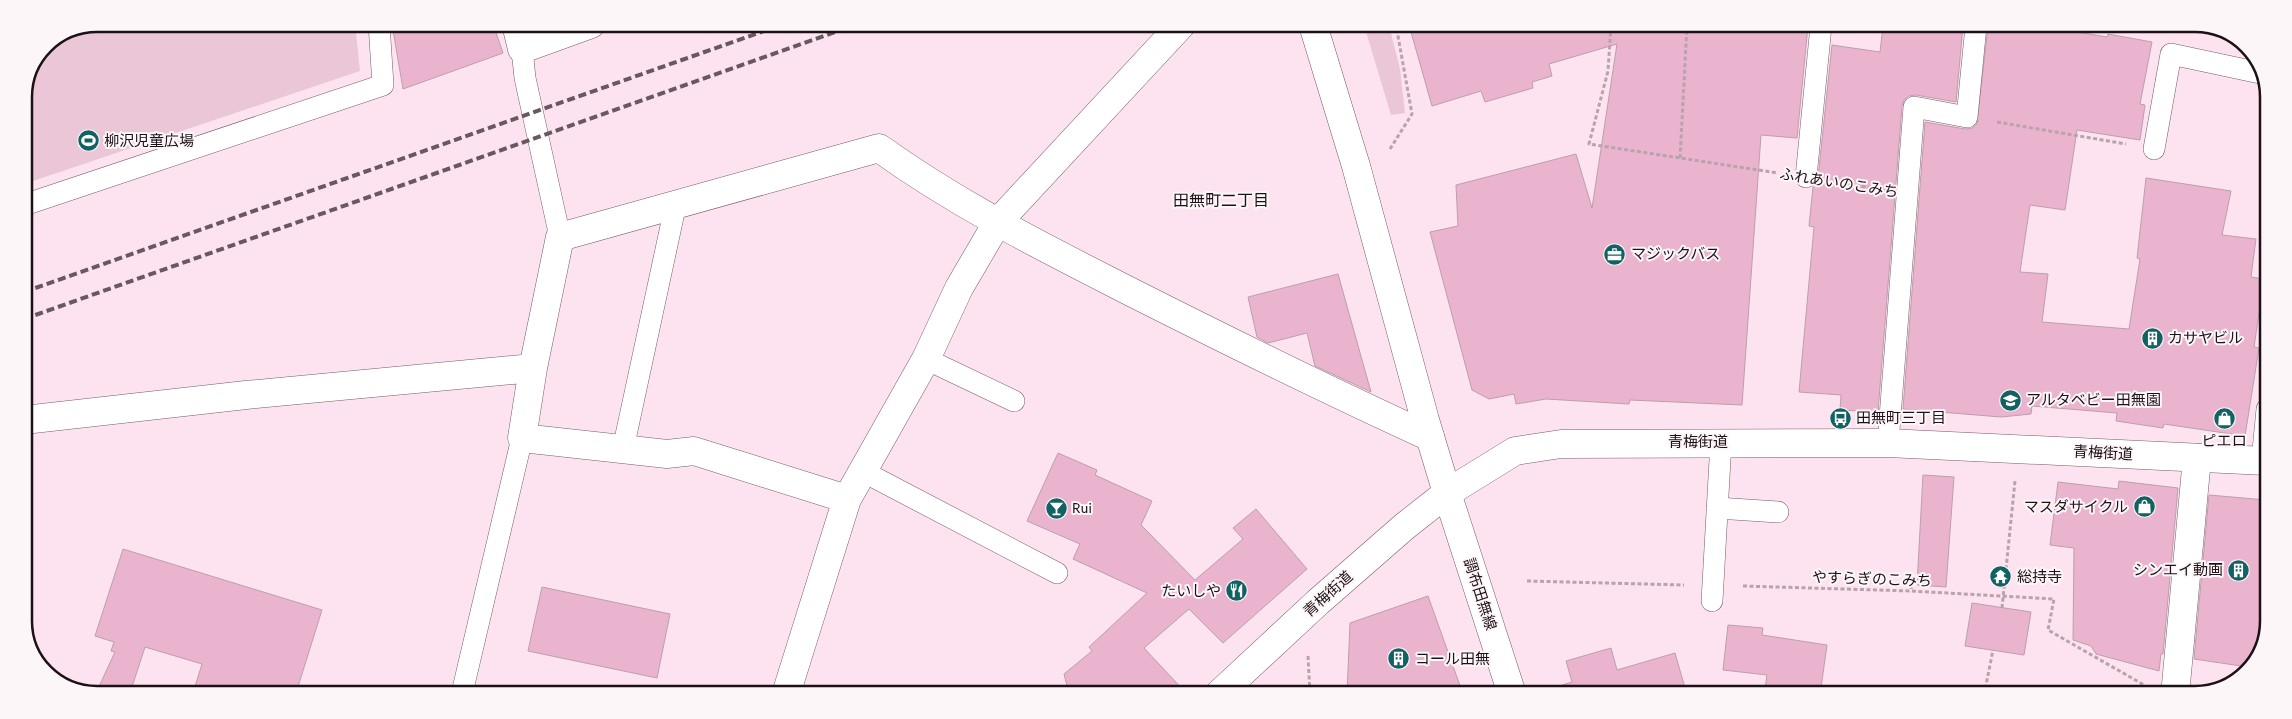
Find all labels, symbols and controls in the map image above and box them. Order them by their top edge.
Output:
sports icon: 柳沢児童広場 [76,129,100,153]
place label: 柳沢児童広場 [104,130,194,152]
street label: ふれあいのこみち [1778,163,1900,203]
district label: 田無町二丁目 [1173,189,1269,212]
office icon: マジックバス [1603,242,1627,266]
place label: マジックバス [1631,243,1720,265]
building icon: カサヤビル [2140,326,2164,350]
place label: カサヤビル [2168,327,2243,349]
school or university icon: アルタベビー田無園 [1998,388,2022,412]
place label: アルタベビー田無園 [2026,389,2161,411]
bus stop icon: 田無町三丁目 [1828,406,1852,430]
shop icon: ピエロ [2212,406,2236,430]
place label: 田無町三丁目 [1856,407,1946,429]
place label: ピエロ [2201,430,2247,452]
street label: 青梅街道 [1668,431,1728,453]
street label: 青梅街道 [2072,440,2134,466]
shop icon: マスダサイクル [2132,495,2156,519]
bar icon: Rui [1044,496,1068,520]
place label: マスダサイクル [2024,496,2128,518]
place label: Rui [1072,497,1092,519]
street label: 調布田無線 [1458,555,1502,633]
building icon: シンエイ動画 [2227,558,2251,582]
place label: シンエイ動画 [2133,559,2223,581]
temple icon: 総持寺 [1989,565,2013,589]
street label: 青梅街道 [1298,566,1358,622]
street label: やすらぎのこみち [1812,566,1932,592]
place label: 総持寺 [2017,566,2062,588]
restaurant icon: たいしや [1225,579,1249,603]
place label: たいしや [1161,580,1221,602]
building icon: コール田無 [1387,647,1411,671]
place label: コール田無 [1415,648,1490,670]

